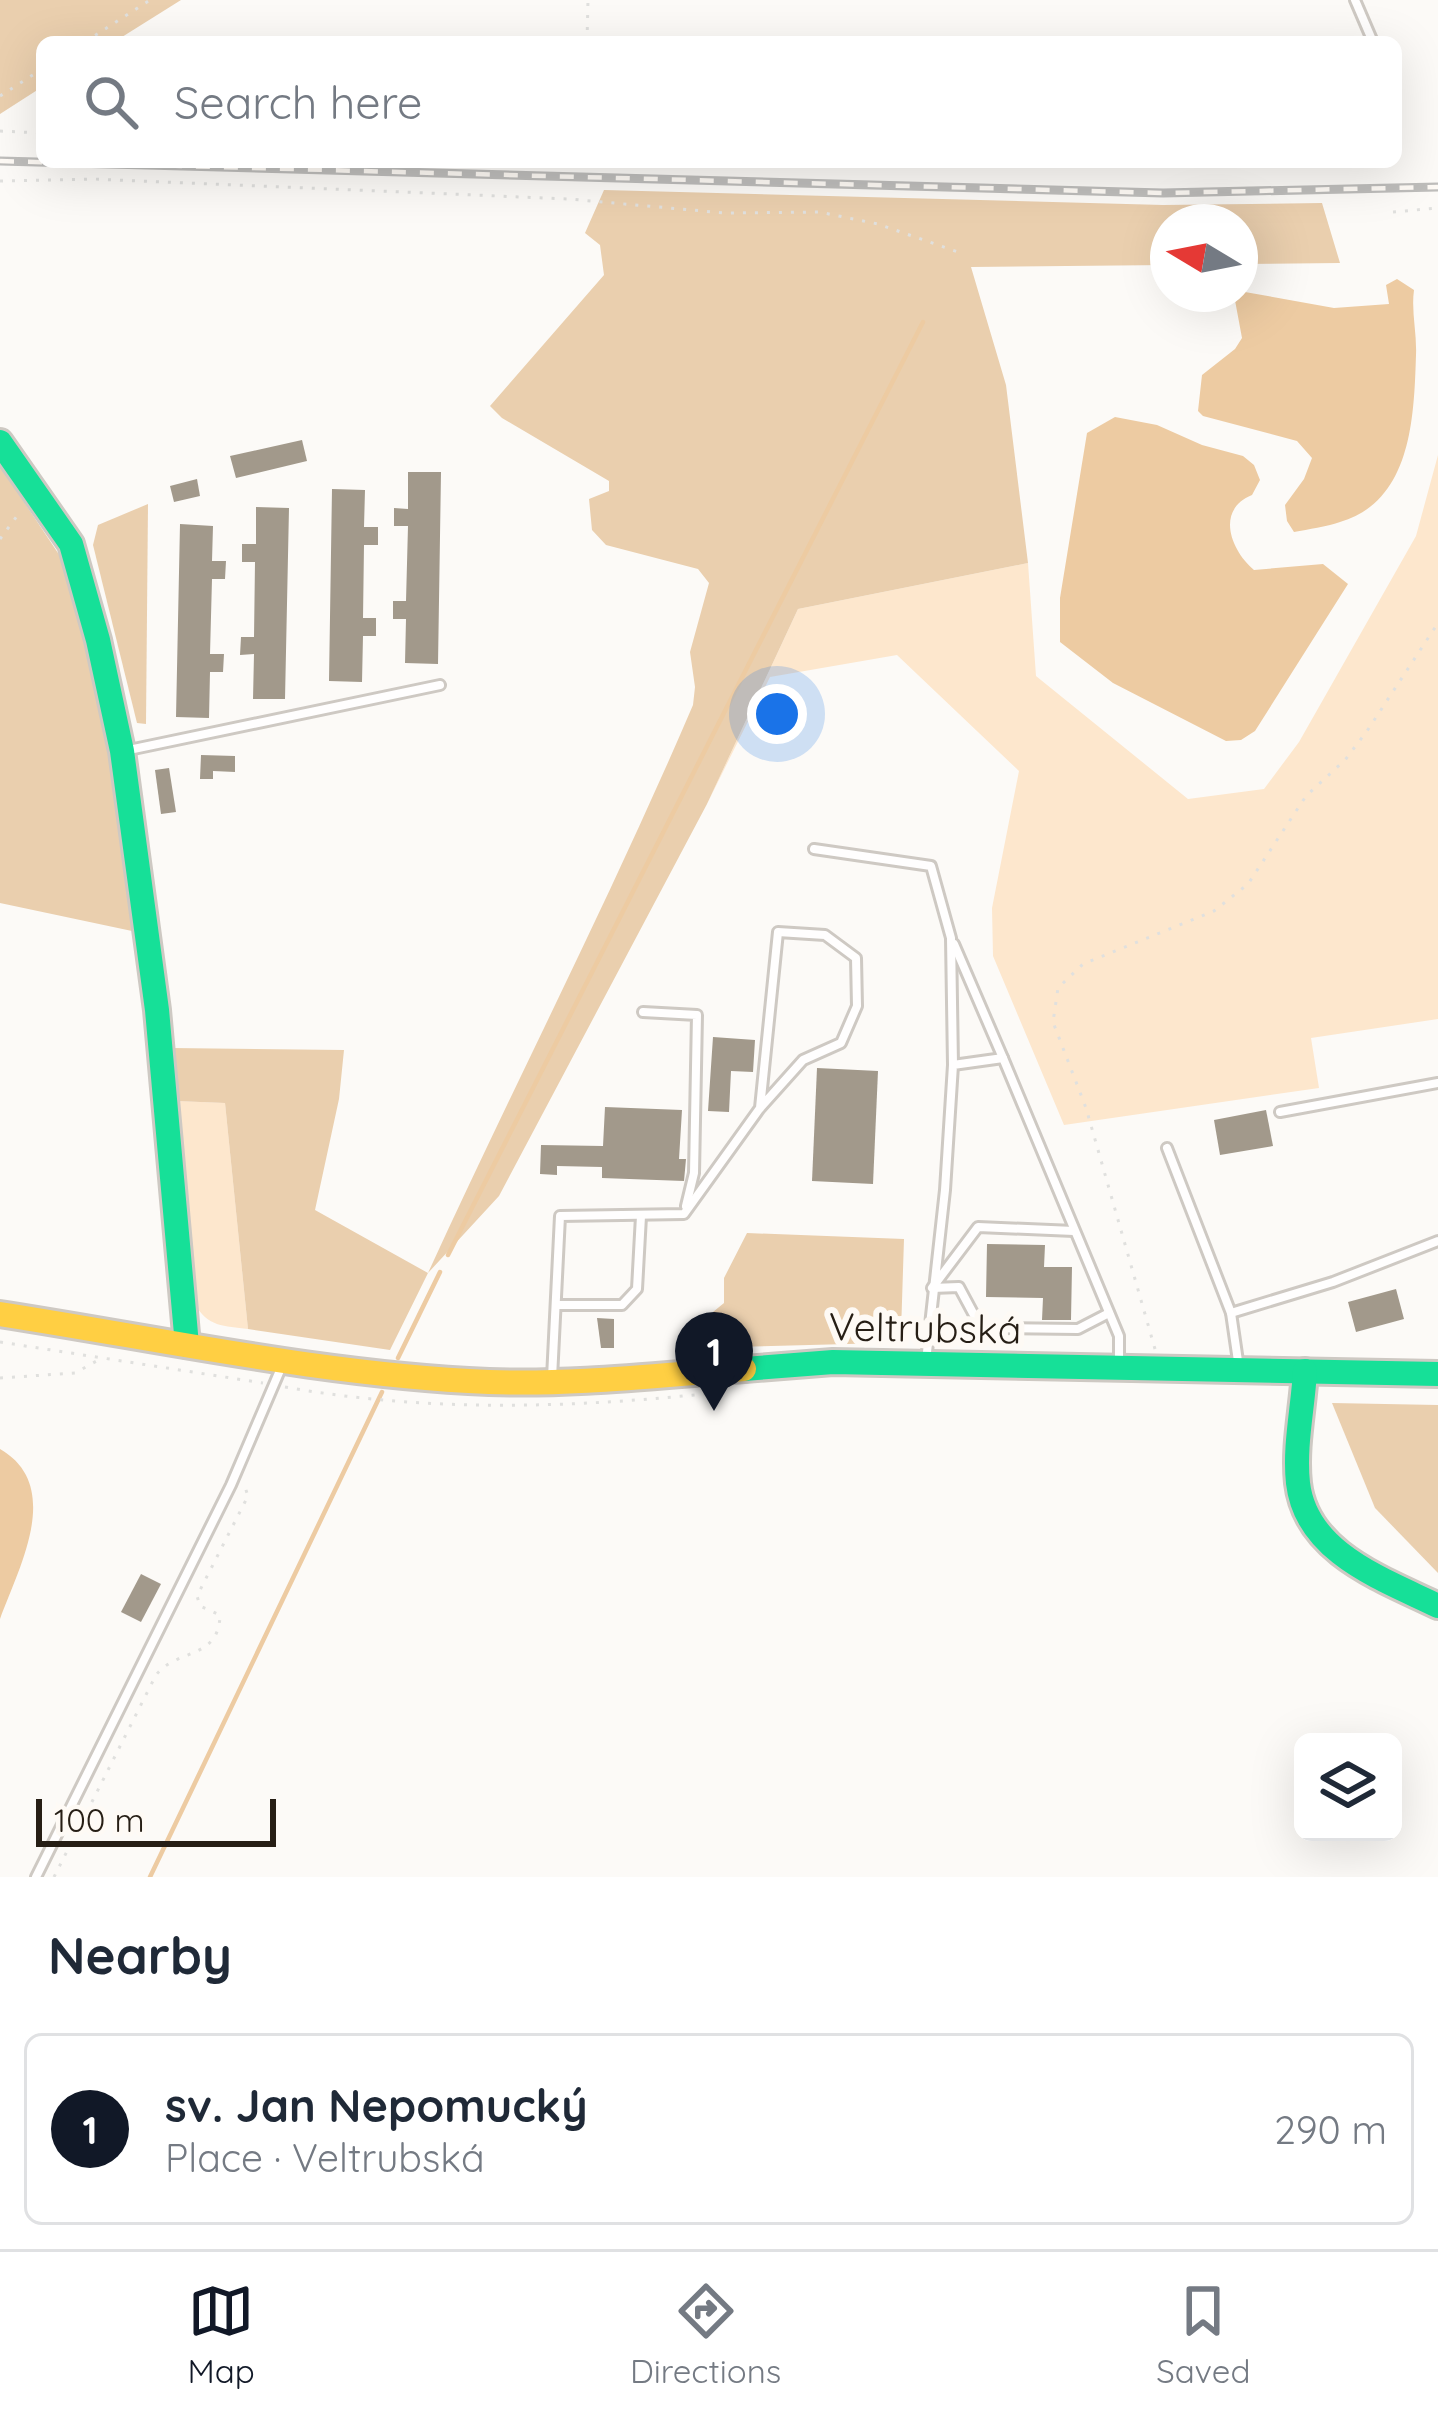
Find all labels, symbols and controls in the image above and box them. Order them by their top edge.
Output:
search box [36,36,1402,168]
icon: search [78,69,144,135]
text: Search here [174,74,422,130]
north arrow [1150,204,1258,312]
your location [747,684,807,744]
street label: Veltrubská [828,1301,1022,1354]
pin: 1 [675,1312,753,1411]
map controls [1294,1733,1402,1841]
button: layers [1294,1733,1402,1841]
scale bar [36,1793,276,1846]
text: 100 m [54,1799,145,1840]
text: Nearby [48,1923,232,1987]
text: sv. Jan Nepomucký [165,2077,588,2133]
text: 1 [82,2105,98,2154]
text: 290 m [1274,2105,1387,2154]
text: Place · Veltrubská [165,2133,485,2182]
tab: Map [188,2278,255,2391]
tab: Directions [630,2278,781,2391]
tab: Saved [1156,2278,1250,2391]

